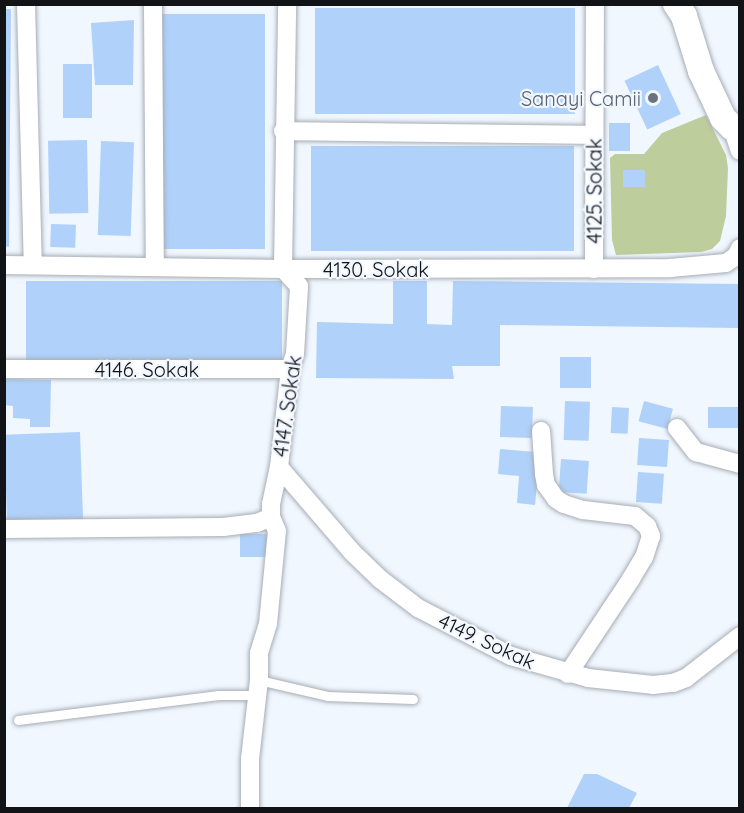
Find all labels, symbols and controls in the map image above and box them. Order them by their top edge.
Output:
place label: Sanayi Camii [521,86,641,110]
marker: Sanayi Camii [646,91,660,105]
street label: 4125. Sokak [582,138,606,244]
street label: 4130. Sokak [323,257,429,281]
street label: 4147. Sokak [268,354,306,458]
street label: 4146. Sokak [95,357,199,381]
street label: 4149. Sokak [435,608,539,674]

